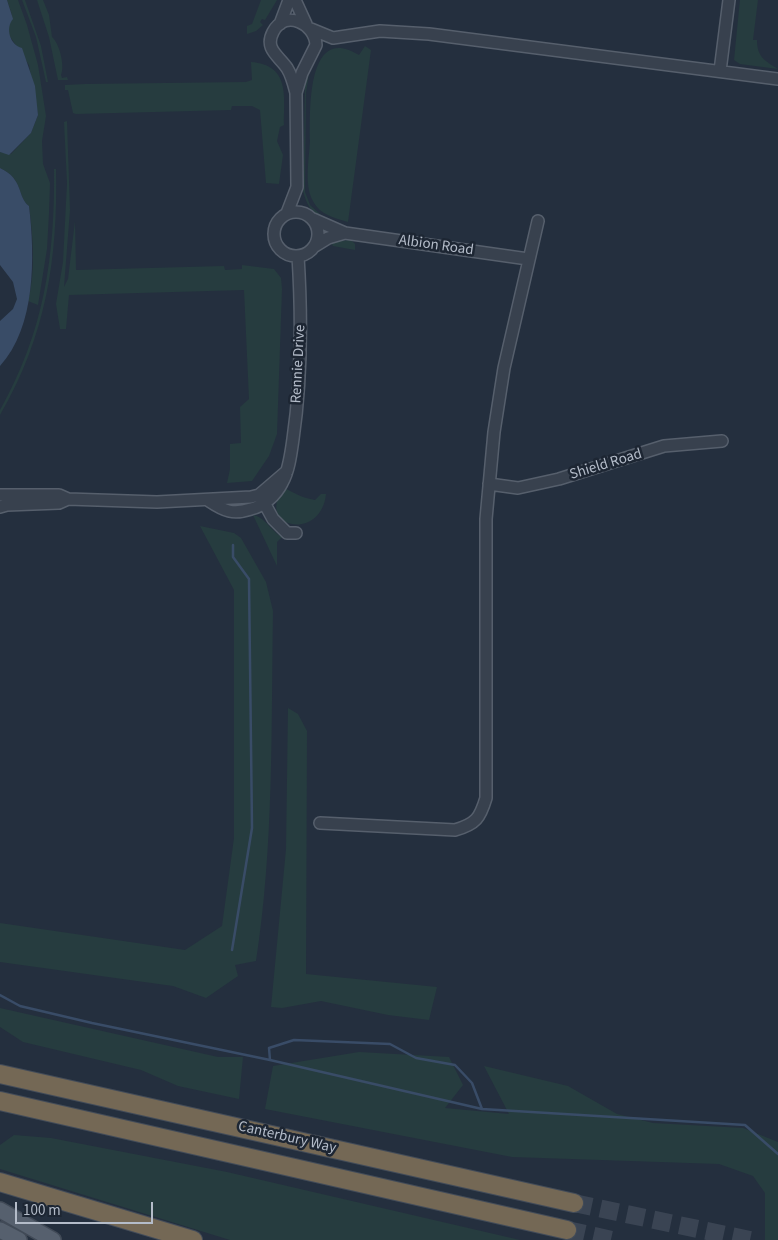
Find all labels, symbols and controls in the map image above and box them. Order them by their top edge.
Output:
street label: Albion Road [397,232,475,260]
street label: Rennie Drive [288,324,310,404]
street label: Shield Road [568,445,644,485]
street label: Canterbury Way [236,1118,338,1158]
scale bar [18,1192,155,1224]
text: 100 m [23,1200,61,1221]

